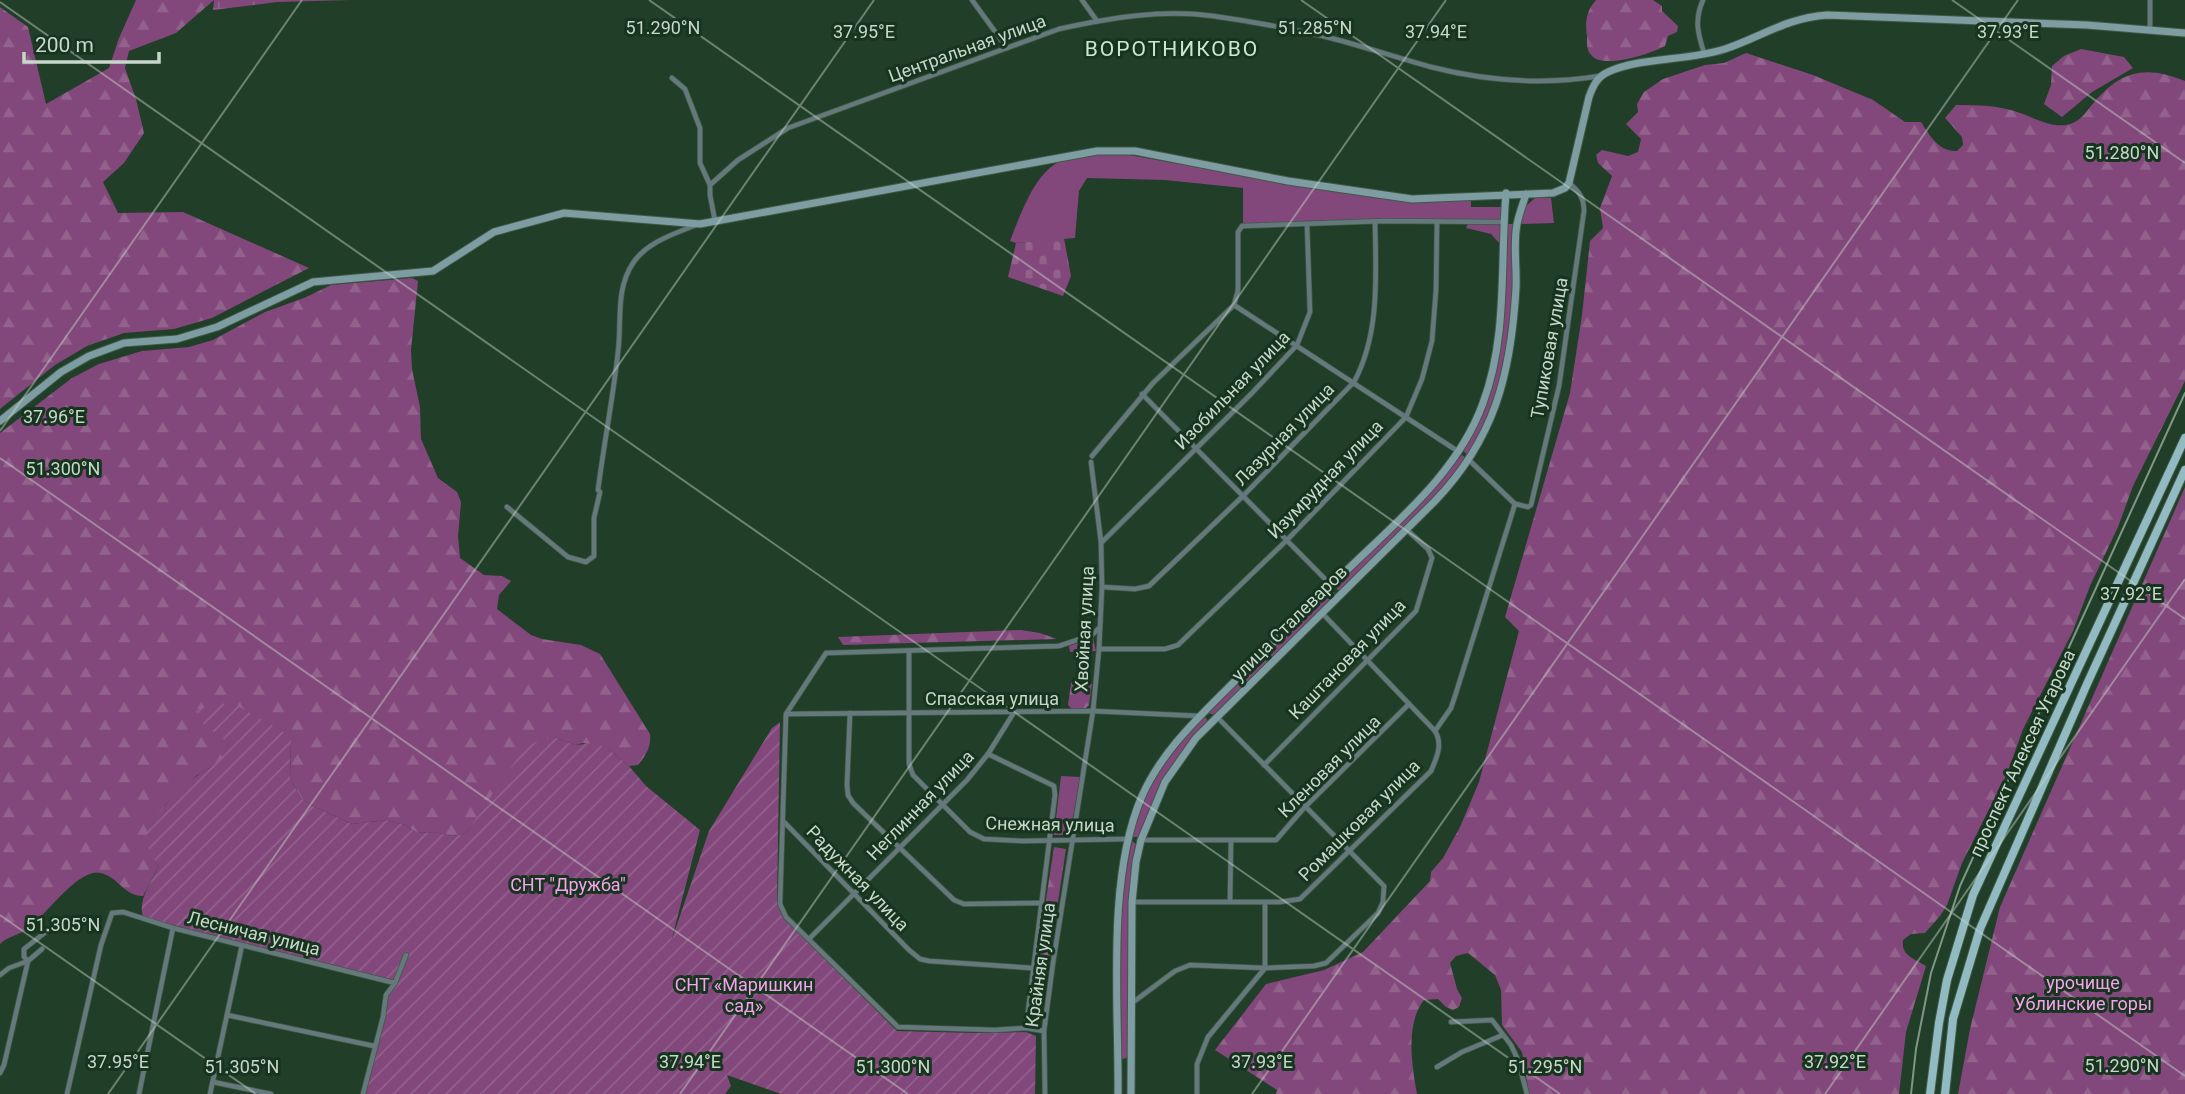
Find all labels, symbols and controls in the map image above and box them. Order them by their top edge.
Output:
street label: Центральная улица [886,10,1048,86]
text: 51.290°N [626,17,700,38]
text: 51.285°N [1278,17,1352,38]
scale bar [24,21,159,65]
text: 37.95°E [833,21,895,42]
text: 37.94°E [1405,21,1467,42]
text: 37.93°E [1977,21,2039,42]
text: 200 m [35,33,94,57]
district label: ВОРОТНИКОВО [1085,37,1259,61]
text: 51.280°N [2085,142,2159,163]
street label: Тупиковая улица [1526,276,1572,420]
street label: Изобильная улица [1170,326,1294,454]
street label: Лазурная улица [1230,378,1338,490]
text: 37.96°E [23,406,85,427]
street label: Изумрудная улица [1263,415,1387,543]
text: 51.300°N [26,458,100,479]
street label: улица Сталеваров [1227,561,1351,685]
street label: Хвойная улица [1070,565,1098,693]
text: 37.92°E [2100,583,2162,604]
street label: Каштановая улица [1284,595,1410,723]
street label: проспект Алексея Угарова [1965,646,2079,860]
street label: Спасская улица [925,688,1059,709]
street label: Кленовая улица [1273,710,1385,822]
street label: Неглинная улица [862,746,978,864]
street label: Ромашковая улица [1294,755,1424,885]
street label: Снежная улица [985,812,1115,836]
street label: Радужная улица [802,821,914,935]
park label: СНТ "Дружба" [510,874,626,895]
street label: Крайняя улица [1021,901,1059,1029]
street label: Лесничая улица [186,906,322,960]
text: 51.305°N [26,914,100,935]
park label: урочище Ублинские горы [2014,972,2152,1014]
park label: СНТ «Маришкин сад» [675,974,813,1016]
text: 37.95°E [87,1051,149,1072]
text: 37.94°E [659,1051,721,1072]
text: 37.93°E [1231,1051,1293,1072]
text: 37.92°E [1804,1051,1866,1072]
text: 51.290°N [2085,1055,2159,1076]
text: 51.305°N [205,1056,279,1077]
text: 51.300°N [856,1056,930,1077]
text: 51.295°N [1508,1056,1582,1077]

